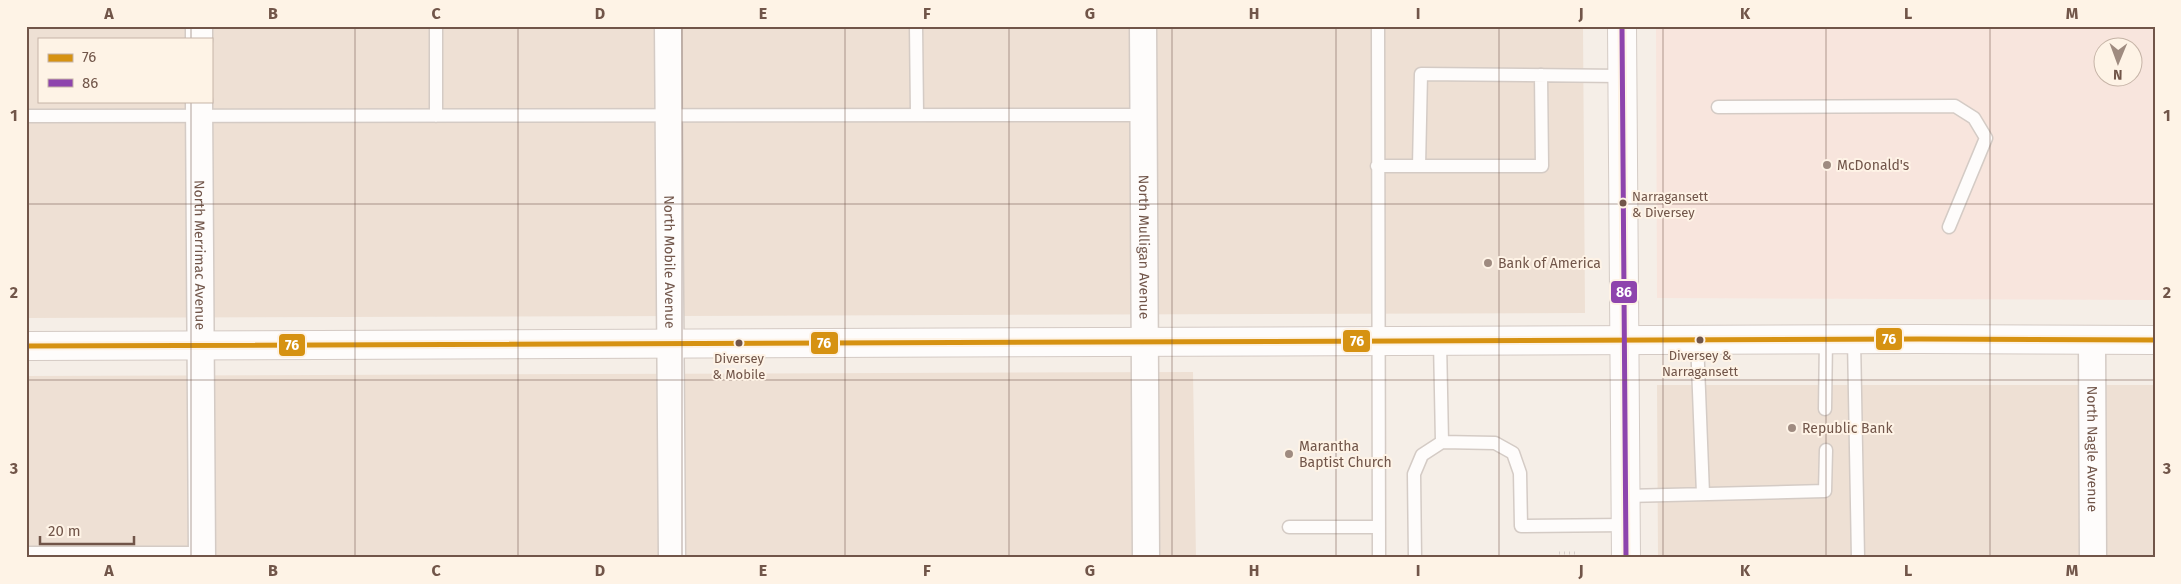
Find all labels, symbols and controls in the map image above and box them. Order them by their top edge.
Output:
text: A [103,4,114,23]
text: B [268,4,278,23]
text: C [431,4,441,23]
text: D [595,4,605,23]
text: E [759,4,767,23]
text: F [923,4,931,23]
text: G [1085,4,1095,23]
text: H [1249,4,1259,23]
text: I [1416,4,1420,23]
text: J [1577,4,1584,23]
text: K [1740,4,1751,23]
text: L [1904,4,1912,23]
text: M [2066,4,2079,23]
legend [38,38,212,102]
north arrow [2094,38,2144,88]
text: 76 [82,48,96,66]
text: N [2113,66,2123,83]
text: 86 [82,74,98,92]
text: 1 [10,106,18,125]
text: 1 [2163,106,2171,125]
place label: McDonald's [1837,157,1910,174]
marker: McDonald's [1821,159,1833,171]
street label: North Mulligan Avenue [1135,175,1153,319]
street label: North Merrimac Avenue [191,180,209,330]
place label: Narragansett & Diversey [1632,189,1709,220]
street label: North Mobile Avenue [661,195,679,329]
marker: Narragansett & Diversey [1618,198,1628,208]
place label: Bank of America [1498,255,1601,272]
marker: Bank of America [1482,257,1494,269]
line badge: 86 [1610,280,1638,304]
text: 2 [10,283,18,302]
text: 2 [2163,283,2171,302]
text: 86 [1616,284,1632,301]
line badge: 76 [1875,327,1903,351]
line badge: 76 [1342,329,1371,353]
line badge: 76 [810,331,839,355]
text: 76 [1882,331,1896,348]
line badge: 76 [278,333,306,357]
text: 76 [1350,333,1364,350]
text: 76 [817,335,831,352]
marker: Diversey & Narragansett [1695,335,1705,345]
text: 76 [285,337,299,354]
marker: Diversey & Mobile [734,338,744,348]
place label: Diversey & Narragansett [1662,348,1738,379]
place label: Diversey & Mobile [713,351,765,382]
street label: North Nagle Avenue [2084,386,2101,512]
place label: Republic Bank [1802,420,1893,437]
marker: Republic Bank [1786,422,1798,434]
place label: Marantha Baptist Church [1299,438,1392,471]
marker: Marantha Baptist Church [1283,448,1295,460]
text: 3 [9,459,18,478]
text: 3 [2162,459,2171,478]
scale bar [40,514,134,546]
text: 20 m [48,522,81,540]
text: A [103,561,114,580]
text: B [268,561,278,580]
text: C [431,561,441,580]
text: D [595,561,605,580]
text: E [759,561,767,580]
text: F [923,561,931,580]
text: G [1085,561,1095,580]
text: H [1249,561,1259,580]
text: I [1416,561,1420,580]
text: J [1577,561,1584,580]
text: K [1740,561,1751,580]
text: L [1904,561,1912,580]
text: M [2066,561,2079,580]

